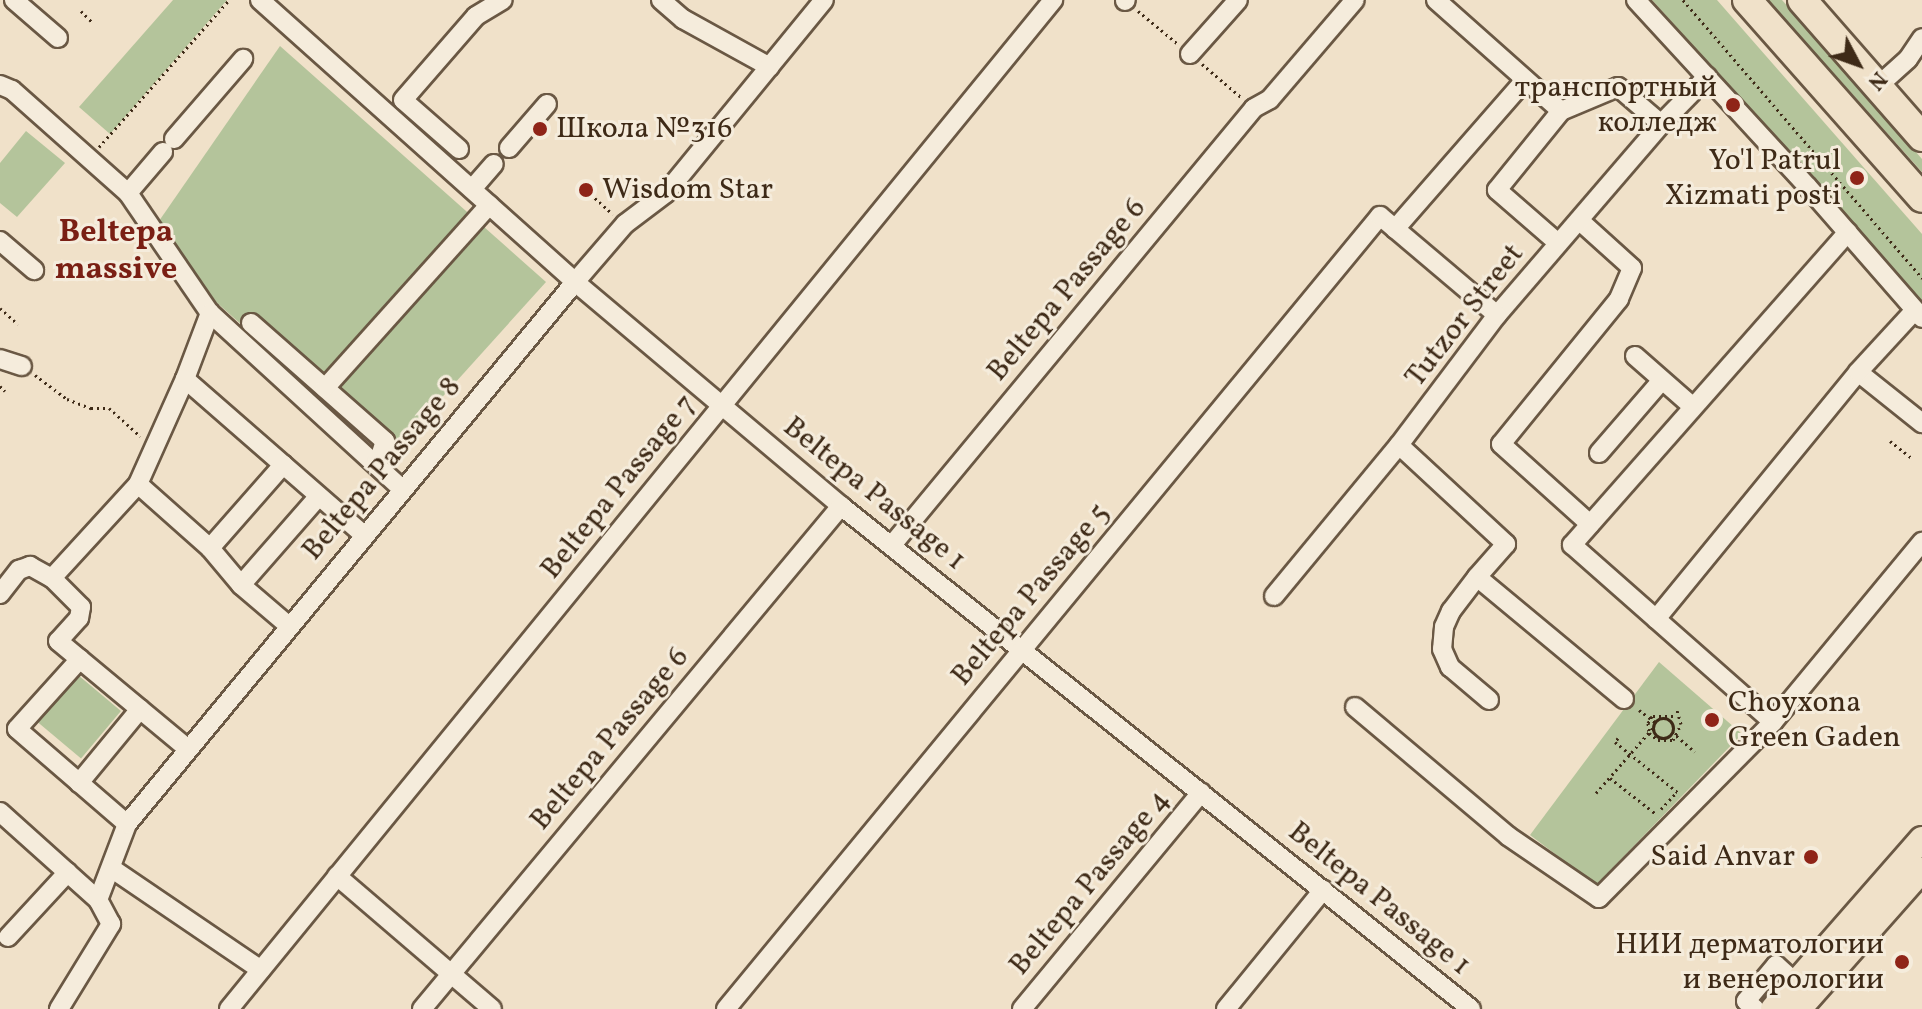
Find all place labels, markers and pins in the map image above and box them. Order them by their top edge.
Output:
place label: транспортный колледж [1515,70,1717,140]
marker: транспортный колледж [1724,96,1742,114]
place label: Школа №316 [556,111,732,147]
marker: Школа №316 [531,120,549,138]
place label: Yo'l Patrul Xizmati posti [1665,143,1841,214]
marker: Yo'l Patrul Xizmati posti [1848,169,1866,187]
place label: Wisdom Star [602,172,773,208]
marker: Wisdom Star [577,181,595,199]
place label: Choyxona Green Gaden [1728,685,1901,756]
marker: Choyxona Green Gaden [1703,711,1721,729]
place label: Said Anvar [1650,839,1795,875]
marker: Said Anvar [1802,848,1820,866]
place label: НИИ дерматологии и венерологии [1615,927,1884,998]
marker: НИИ дерматологии и венерологии [1891,951,1913,973]

